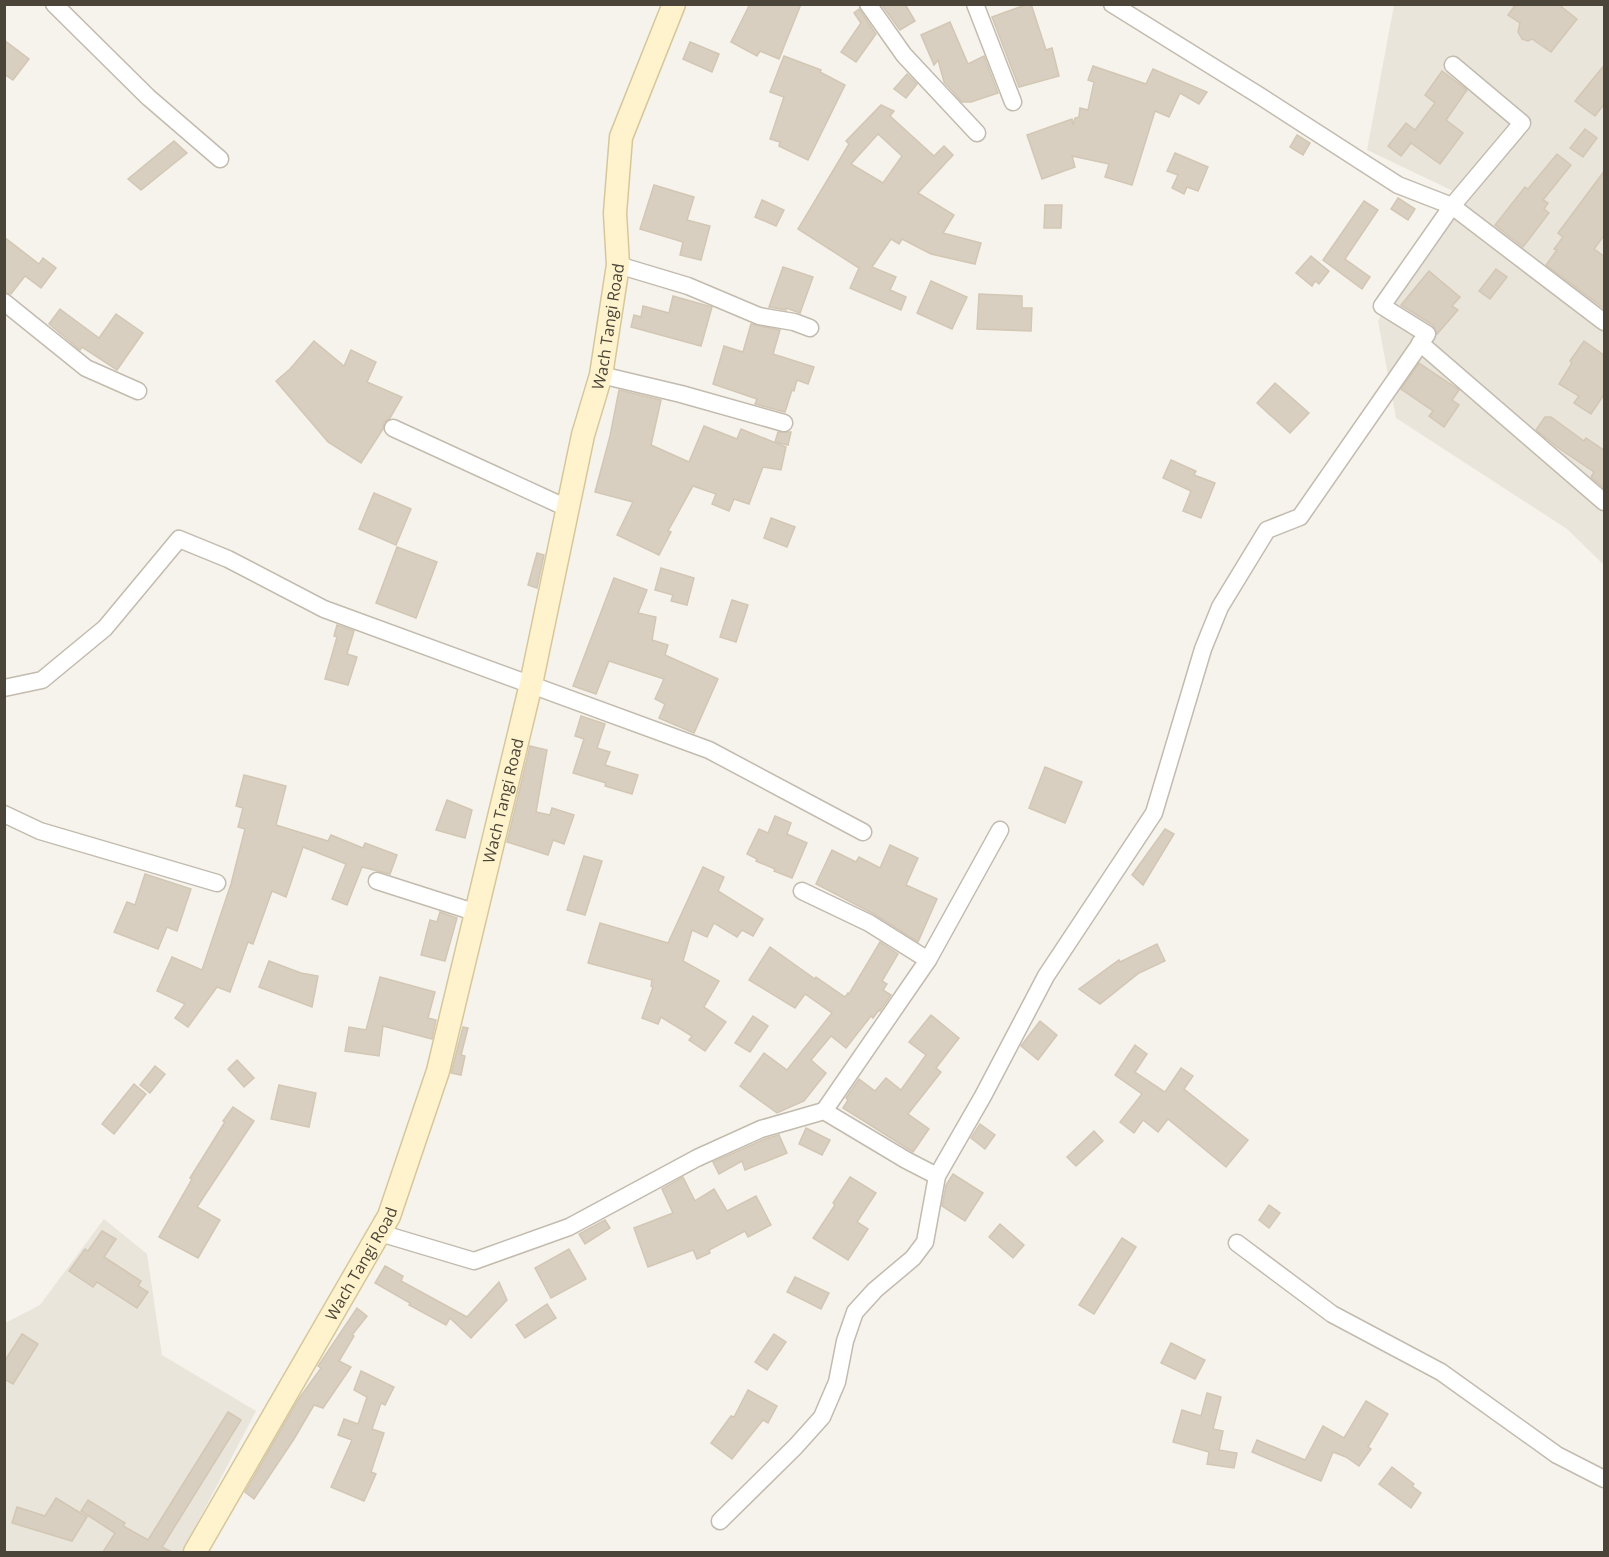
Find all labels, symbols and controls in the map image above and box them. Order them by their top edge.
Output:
street label: Wach Tangi Road [586,262,629,393]
street label: Wach Tangi Road [477,736,529,865]
street label: Wach Tangi Road [320,1204,402,1325]

